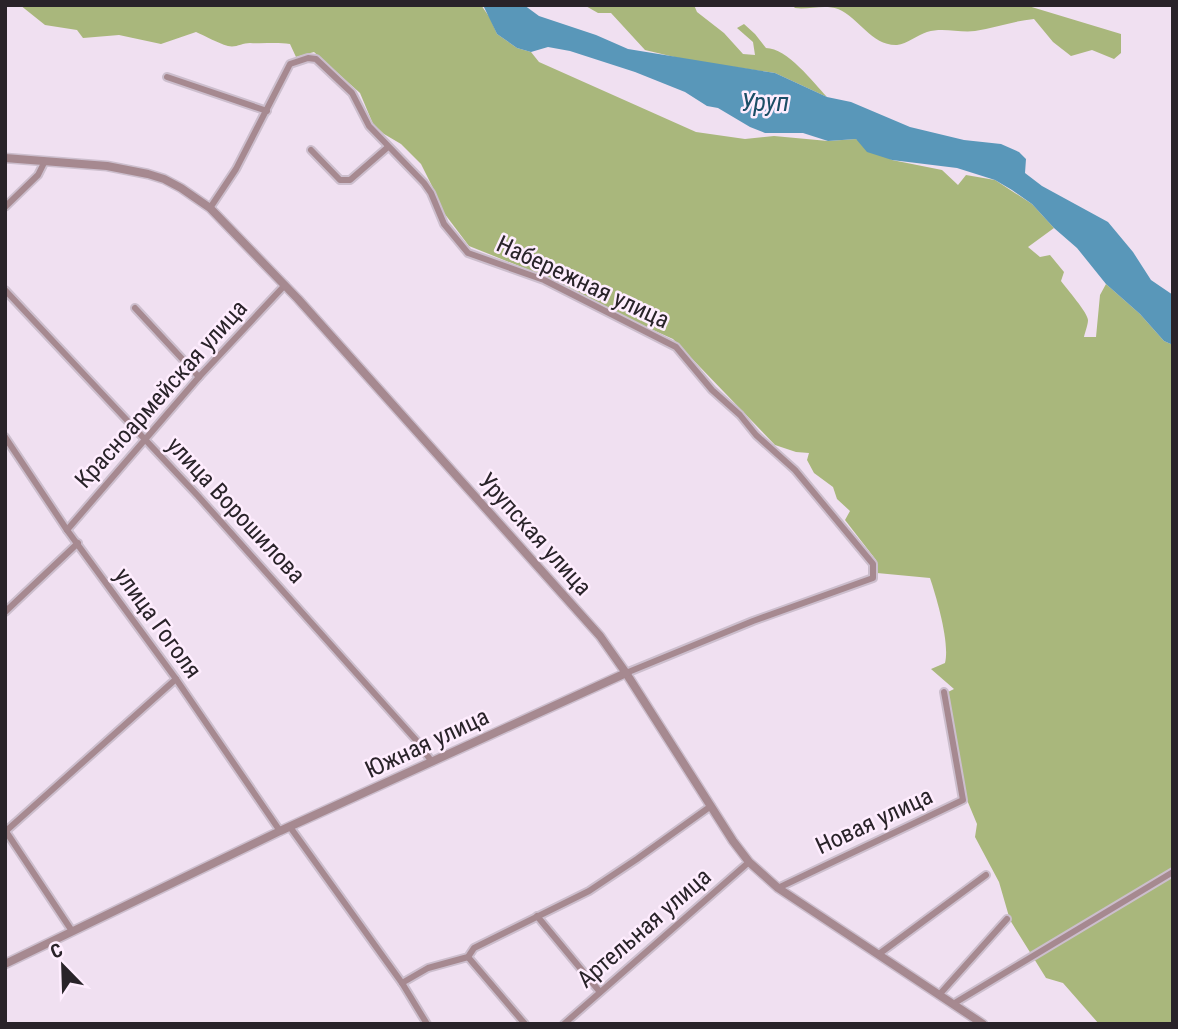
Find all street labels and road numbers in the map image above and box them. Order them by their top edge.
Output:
street label: Набережная улица [492,230,674,334]
street label: Красноармейская улица [69,294,253,494]
street label: улица Ворошилова [161,431,311,589]
street label: Урупская улица [473,467,597,601]
street label: улица Гоголя [109,562,207,684]
street label: Южная улица [361,702,493,784]
street label: Новая улица [811,782,937,860]
street label: Артельная улица [571,862,717,994]

